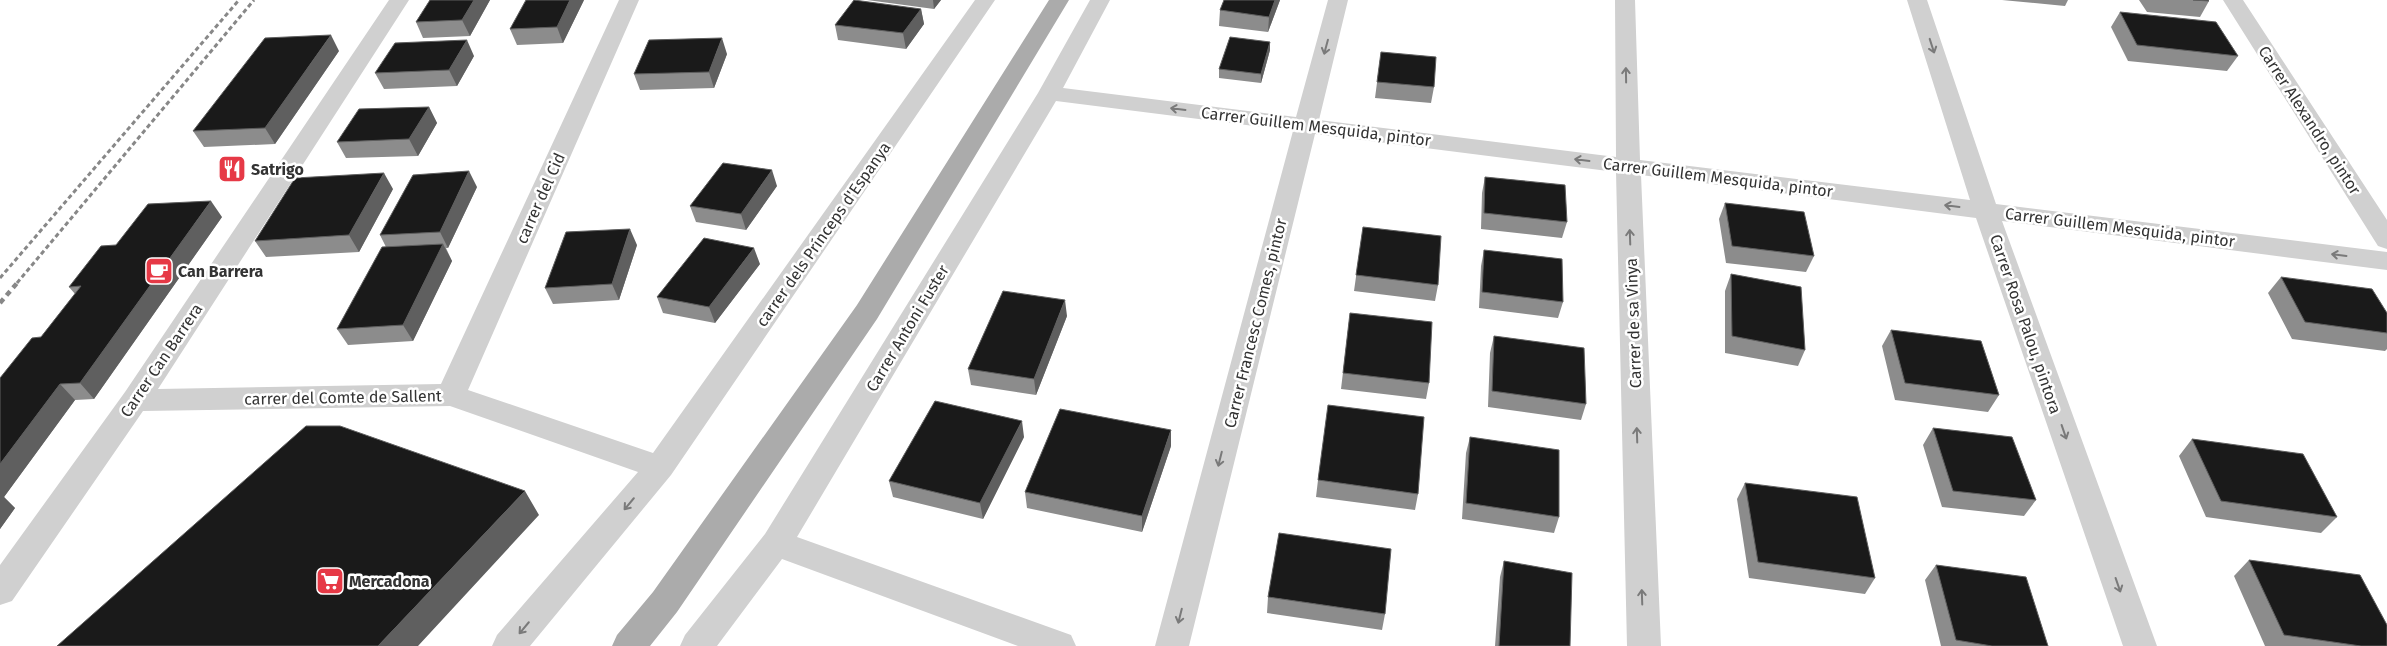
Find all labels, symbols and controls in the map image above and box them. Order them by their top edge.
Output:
one-way arrow [1928,38,1937,54]
one-way arrow [1321,39,1330,55]
street label: Carrer Alexandro, pintor [2254,42,2365,199]
one-way arrow [1621,67,1631,84]
street label: Carrer Guillem Mesquida, pintor [1200,103,1433,150]
one-way arrow [1170,104,1186,114]
street label: carrer dels Prínceps d'Espanya [752,138,895,330]
street label: carrer del Cid [512,150,569,247]
restaurant icon: Satrigo [217,154,247,184]
street label: Carrer Guillem Mesquida, pintor [1602,154,1835,201]
one-way arrow [1574,155,1590,165]
place label: Satrigo [251,160,304,179]
one-way arrow [1944,201,1960,211]
street label: Carrer Guillem Mesquida, pintor [2004,204,2237,251]
street label: Carrer Francesc Comes, pintor [1220,216,1291,430]
one-way arrow [1625,230,1635,246]
street label: Carrer Rosa Palou, pintora [1986,232,2065,416]
one-way arrow [2331,250,2347,260]
cafe icon: Can Barrera [144,256,174,286]
street label: Carrer de sa Vinya [1622,258,1645,388]
street label: Carrer Antoni Fuster [862,261,953,395]
place label: Can Barrera [178,262,264,281]
street label: Carrer Can Barrera [116,300,206,421]
street label: carrer del Comte de Sallent [244,386,442,409]
one-way arrow [2060,424,2069,439]
one-way arrow [1632,427,1641,443]
one-way arrow [1215,450,1224,466]
one-way arrow [623,498,635,511]
supermarket icon: Mercadona [315,566,345,596]
place label: Mercadona [349,572,430,591]
one-way arrow [2114,577,2123,592]
one-way arrow [1638,590,1647,606]
one-way arrow [1174,608,1184,624]
one-way arrow [518,622,530,635]

